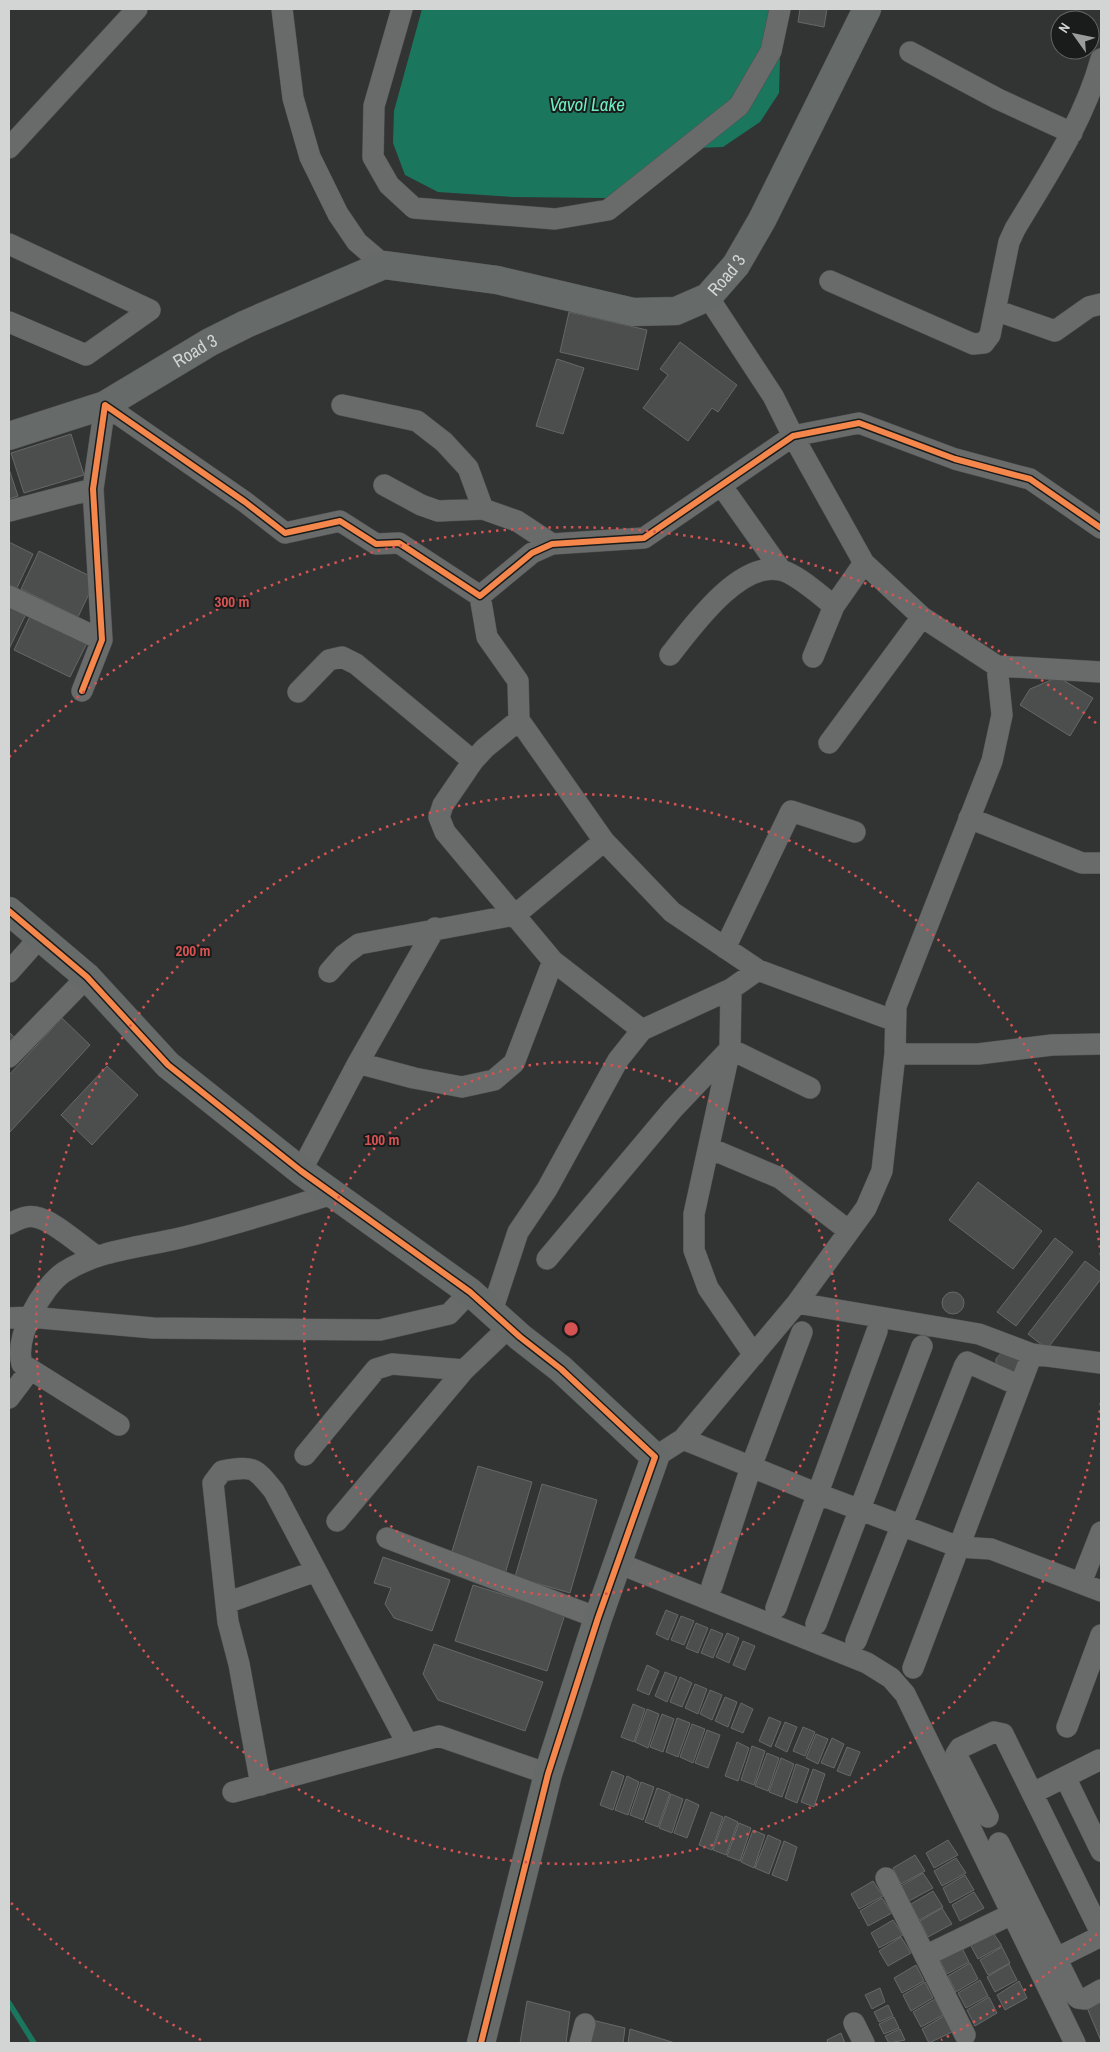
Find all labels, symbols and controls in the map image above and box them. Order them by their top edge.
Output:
north arrow [1050,10,1100,60]
text: N [1054,20,1074,36]
water label: Vavol Lake [549,91,625,117]
street label: Road 3 [701,250,751,301]
street label: Road 3 [168,327,221,373]
text: 300 m [215,591,249,612]
text: 200 m [176,940,210,961]
text: 100 m [365,1129,399,1150]
centre of rings [562,1320,580,1338]

